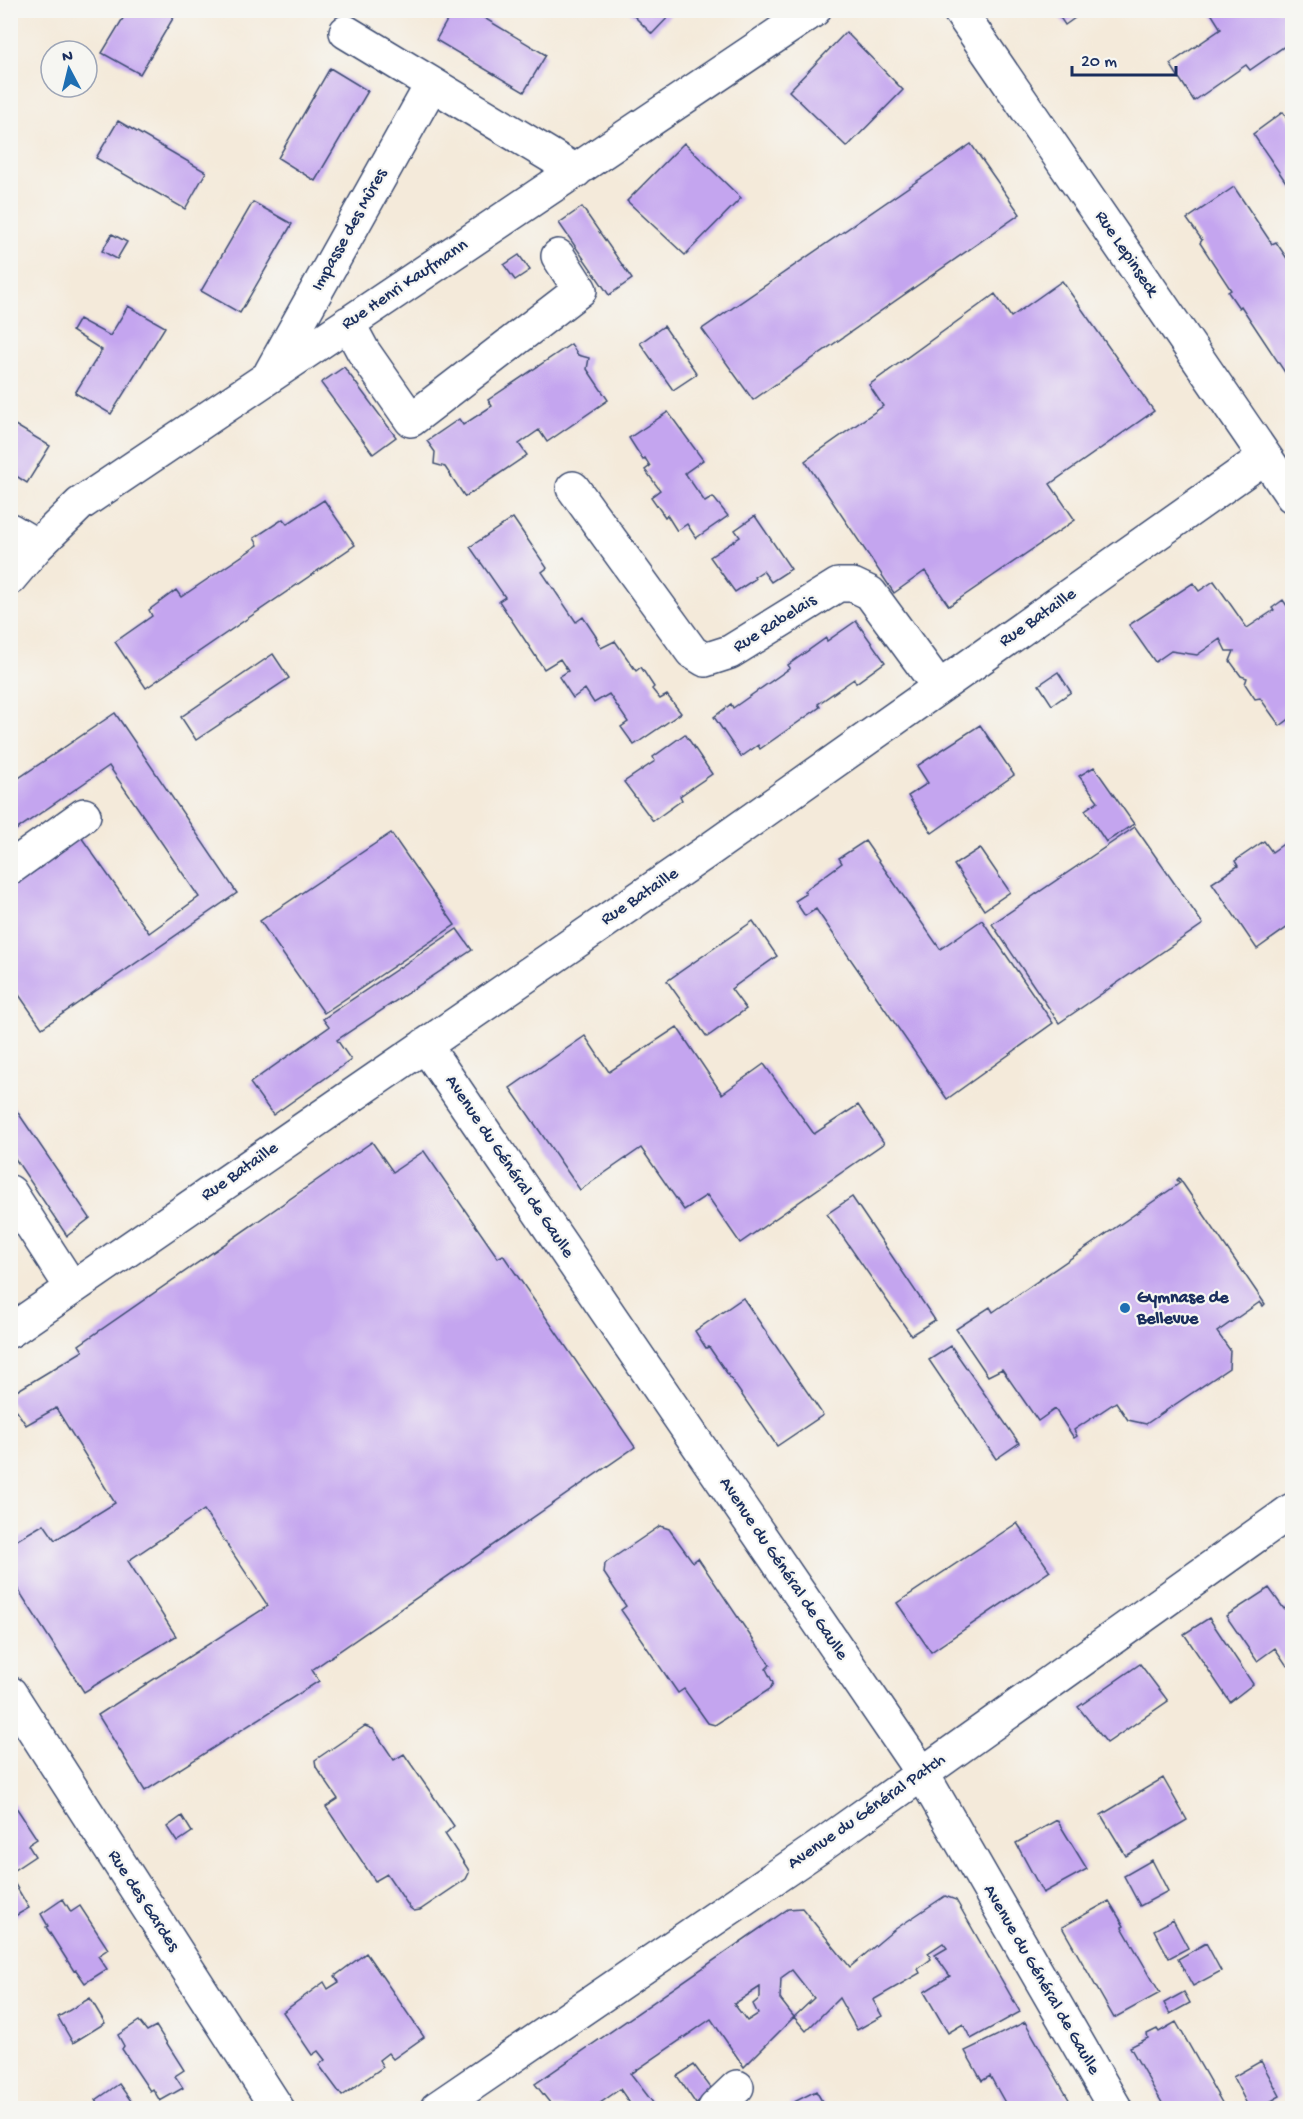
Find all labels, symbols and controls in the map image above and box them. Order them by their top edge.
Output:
north arrow [39,39,99,99]
scale bar [1072,39,1176,77]
text: N [61,47,74,68]
text: 20 m [1081,52,1117,73]
street label: Impasse des Mûres [308,164,393,295]
street label: Rue Lepinseck [1090,207,1163,302]
street label: Rue Henri Kaufmann [338,235,473,335]
street label: Rue Bataille [995,583,1081,652]
street label: Rue Rabelais [730,589,822,658]
street label: Rue Bataille [597,863,683,931]
street label: Avenue du Général de Gaulle [440,1072,578,1263]
street label: Rue Bataille [197,1137,283,1206]
place label: Gymnase de Bellevue [1136,1288,1229,1330]
marker: Gymnase de Bellevue [1118,1301,1132,1315]
street label: Avenue du Général de Gaulle [714,1474,852,1665]
street label: Avenue du Général Patch [784,1749,950,1874]
street label: Rue des Gardes [103,1846,184,1957]
street label: Avenue du Général de Gaulle [978,1881,1104,2079]

